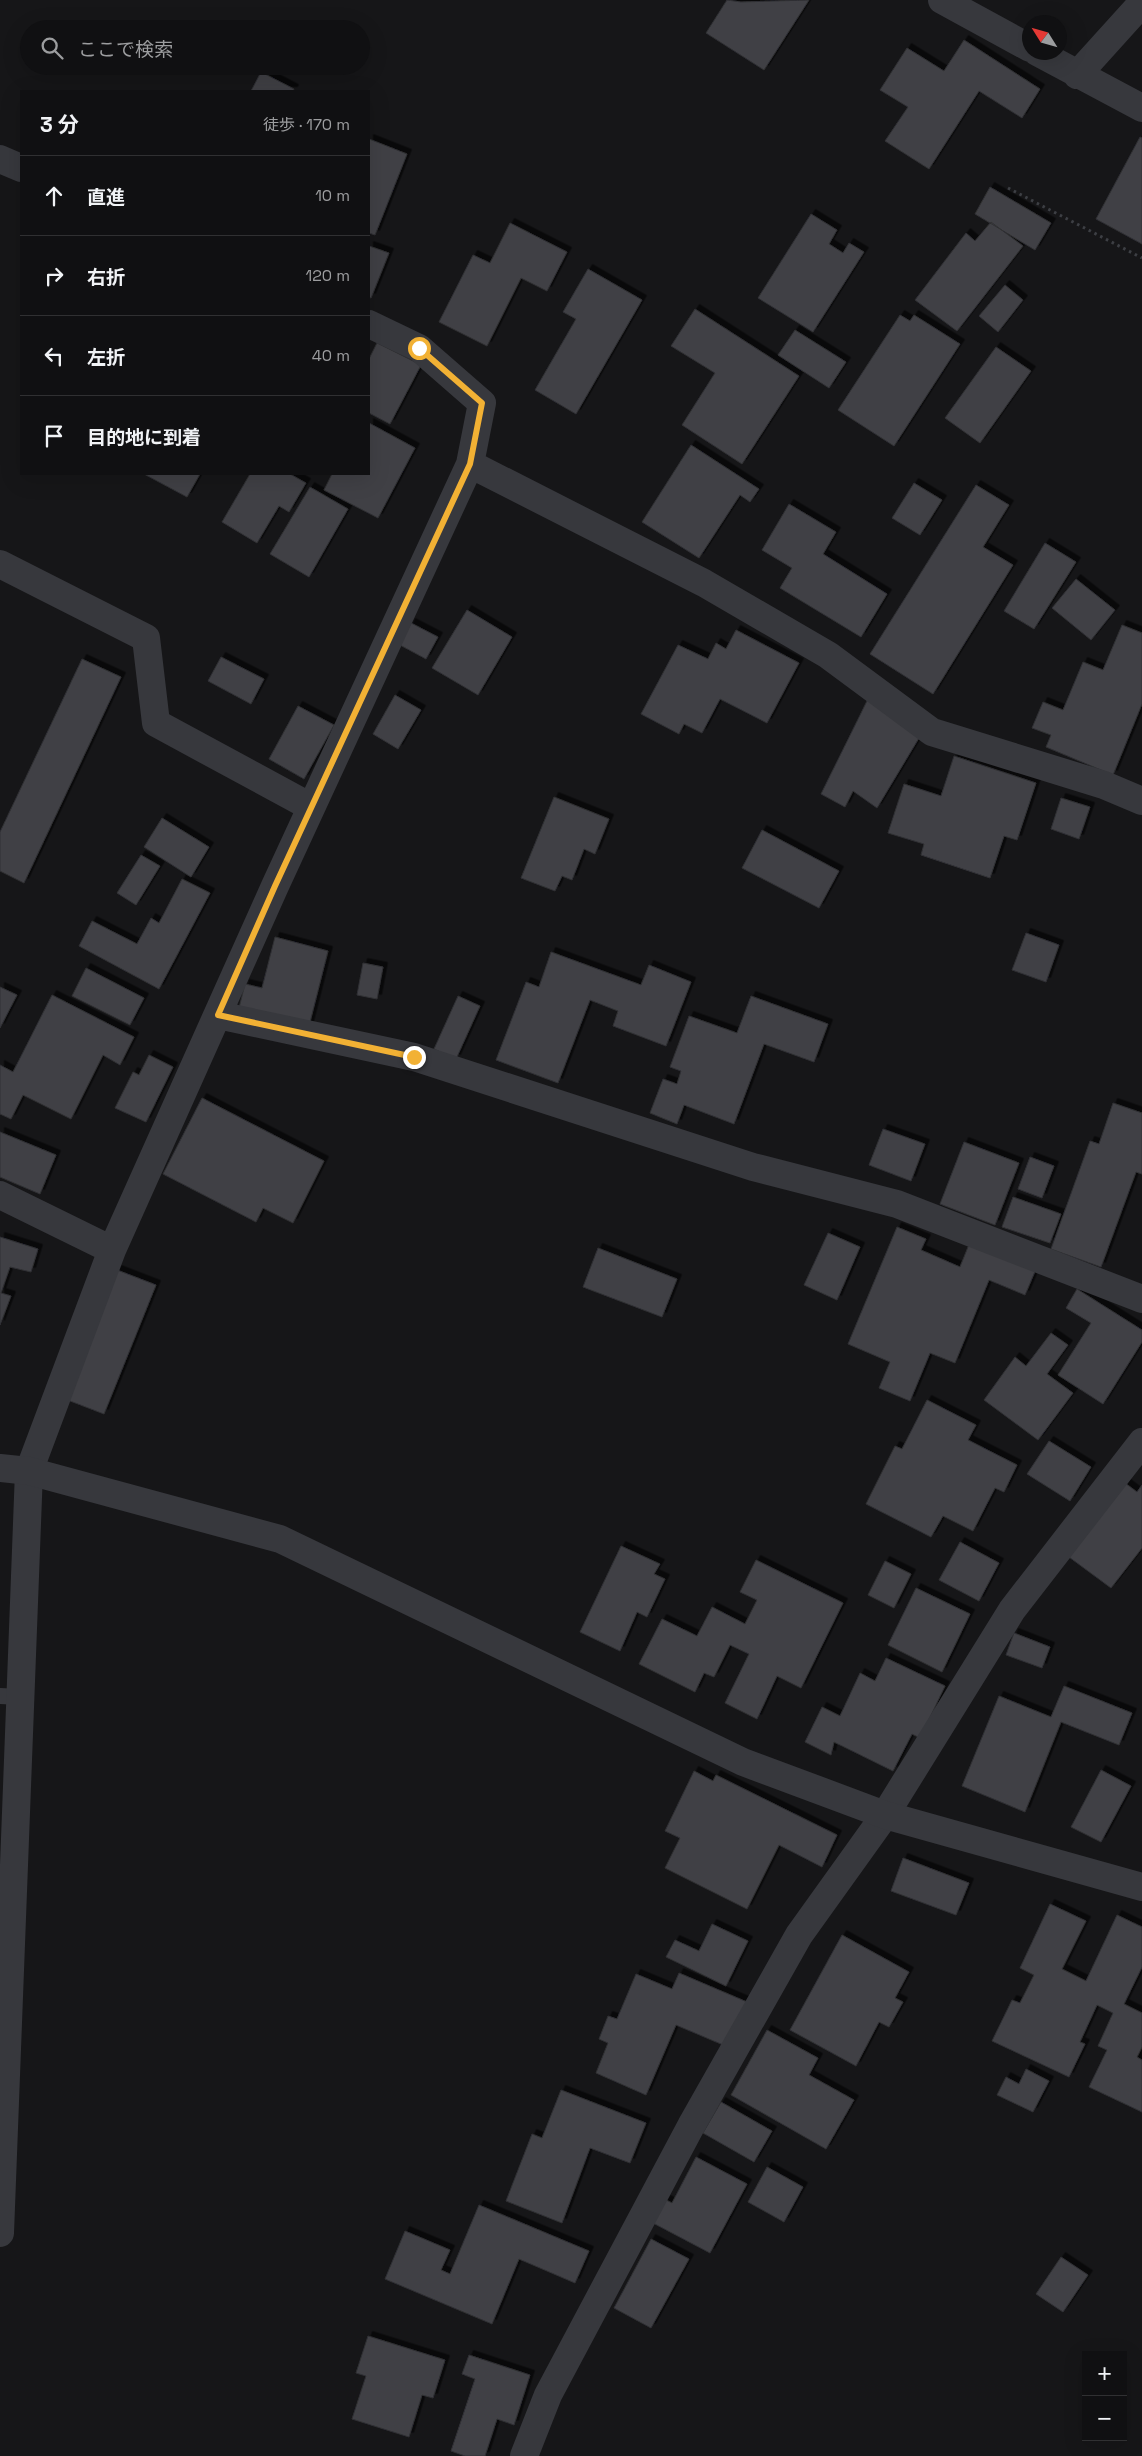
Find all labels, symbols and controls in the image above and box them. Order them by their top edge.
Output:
north arrow [1022,15,1067,60]
search box [20,20,370,75]
icon: search [38,34,66,62]
text: ここで検索 [78,37,173,62]
text: 3 分 [40,111,79,138]
text: 徒歩 · 170 m [263,114,350,135]
icon: ahead [40,182,68,210]
text: 直進 [87,185,125,210]
text: 10 m [315,185,350,206]
icon: right [40,262,68,290]
text: 右折 [87,265,125,290]
text: 120 m [306,265,350,286]
route start [408,337,431,360]
icon: left [40,342,68,370]
text: 左折 [87,345,125,370]
text: 40 m [312,345,350,366]
icon: arrive [40,422,68,450]
text: 目的地に到着 [87,425,201,450]
route end [403,1046,426,1069]
map controls [1082,2351,1127,2441]
button: + [1082,2351,1127,2396]
button: − [1082,2396,1127,2441]

